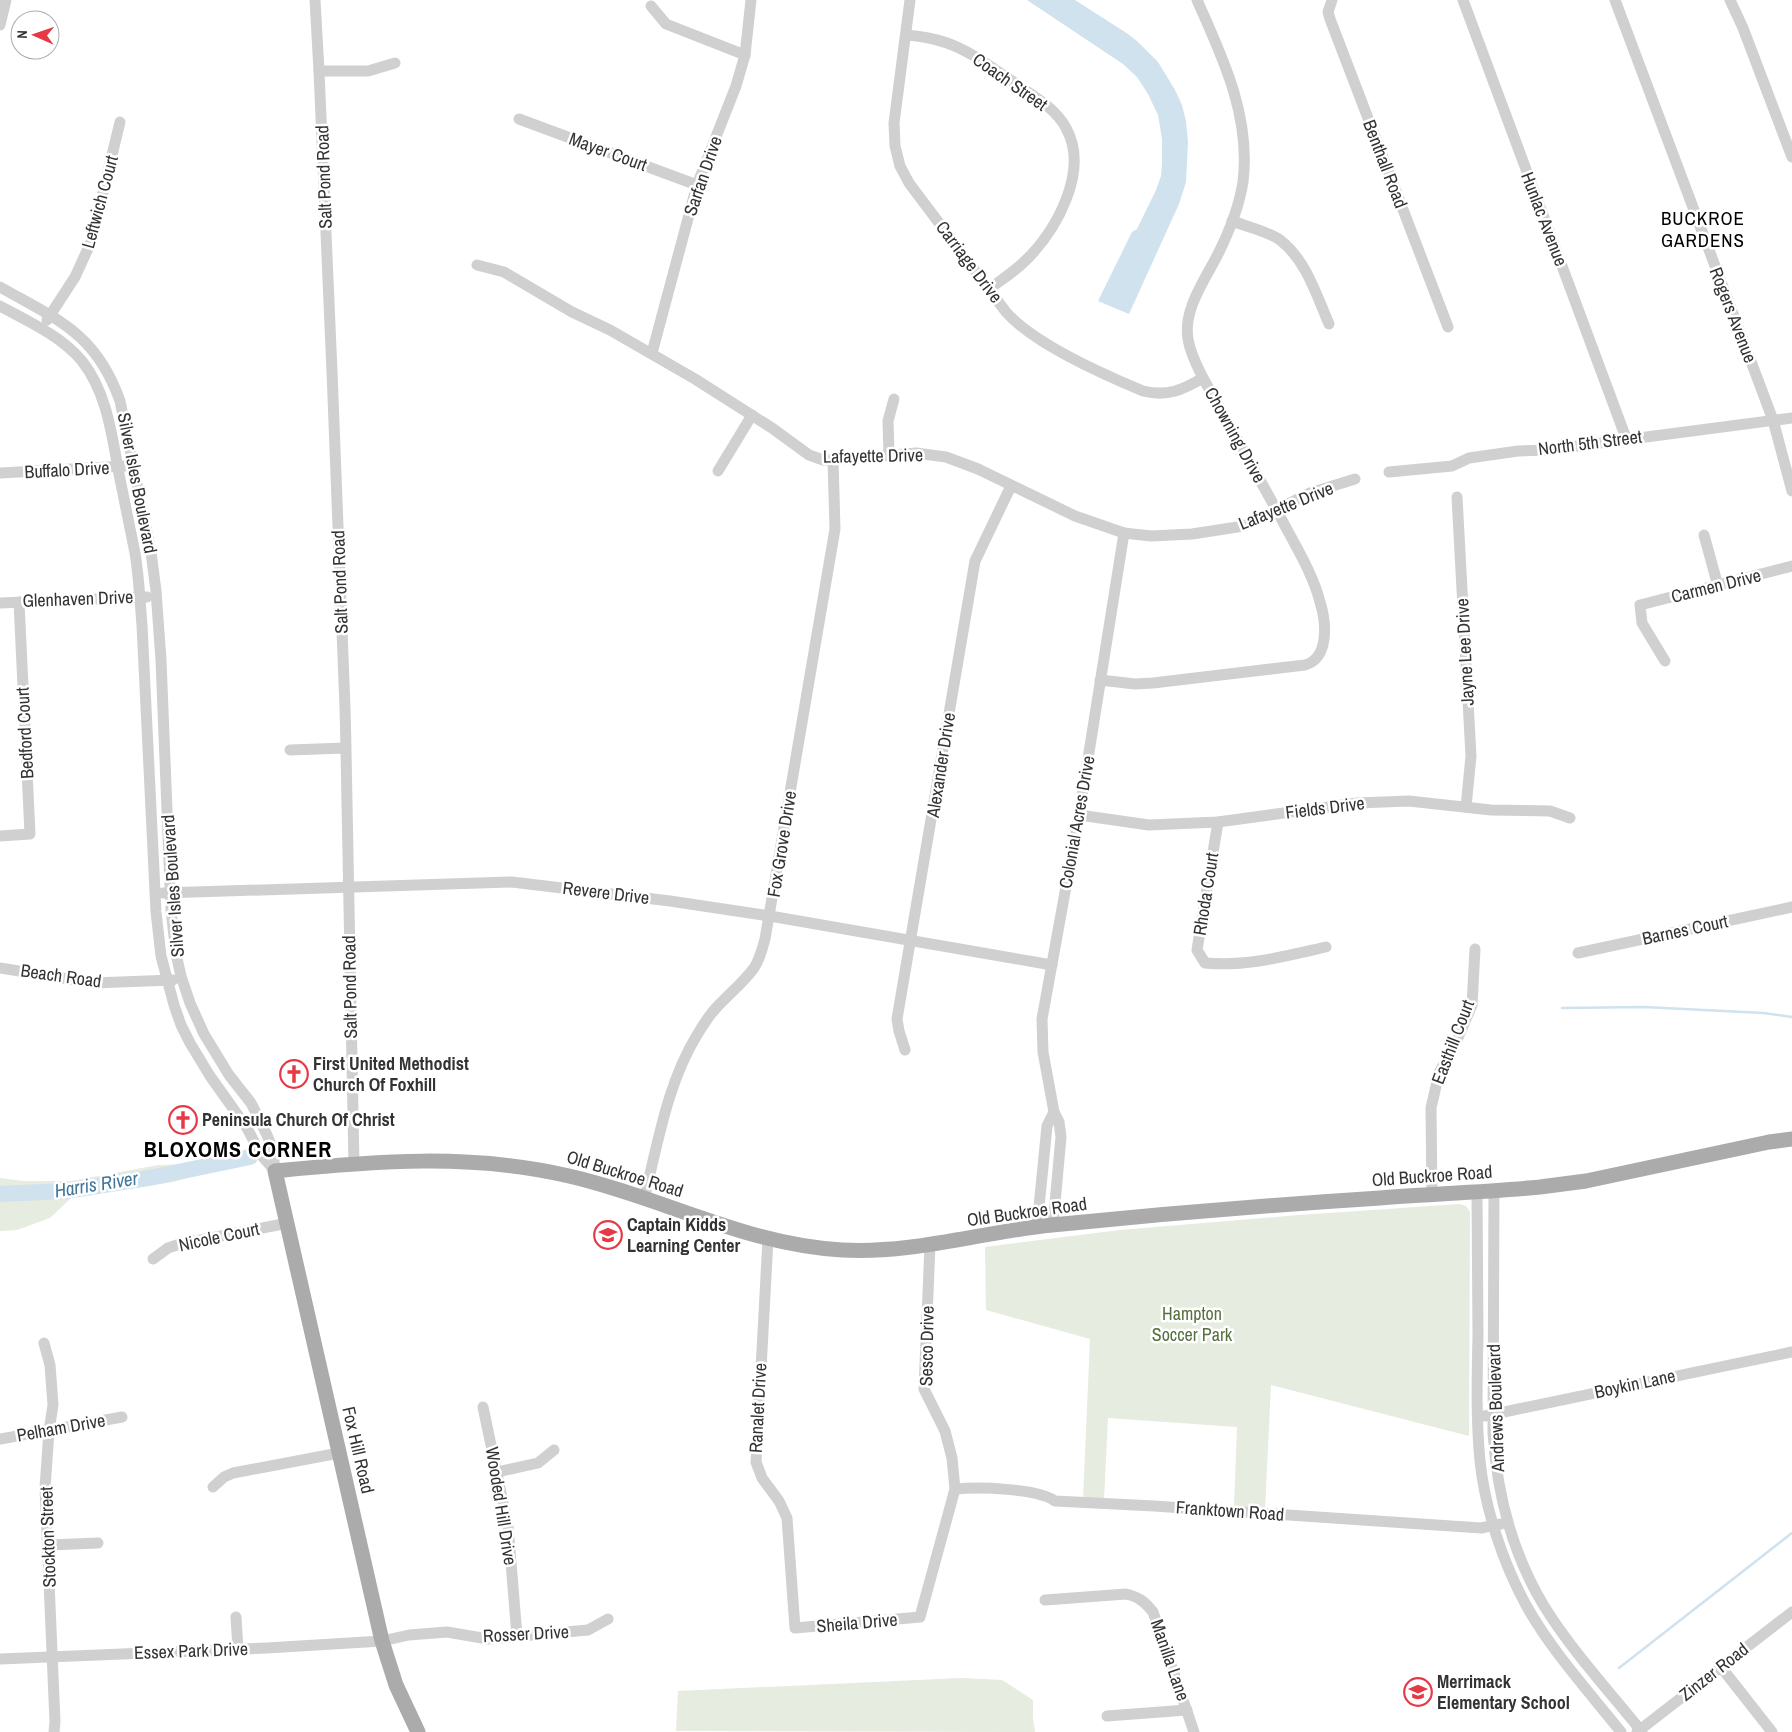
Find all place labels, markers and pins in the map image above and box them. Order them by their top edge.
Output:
place label: First United Methodist Church Of Foxhill [313,1051,469,1097]
church icon: First United Methodist Church Of Foxhill [279,1059,309,1089]
church icon: Peninsula Church Of Christ [168,1105,198,1135]
place label: Peninsula Church Of Christ [202,1107,395,1132]
place label: Captain Kidds Learning Center [627,1212,740,1258]
school or university icon: Captain Kidds Learning Center [593,1220,623,1250]
place label: Merrimack Elementary School [1437,1669,1570,1715]
school or university icon: Merrimack Elementary School [1403,1677,1433,1707]

